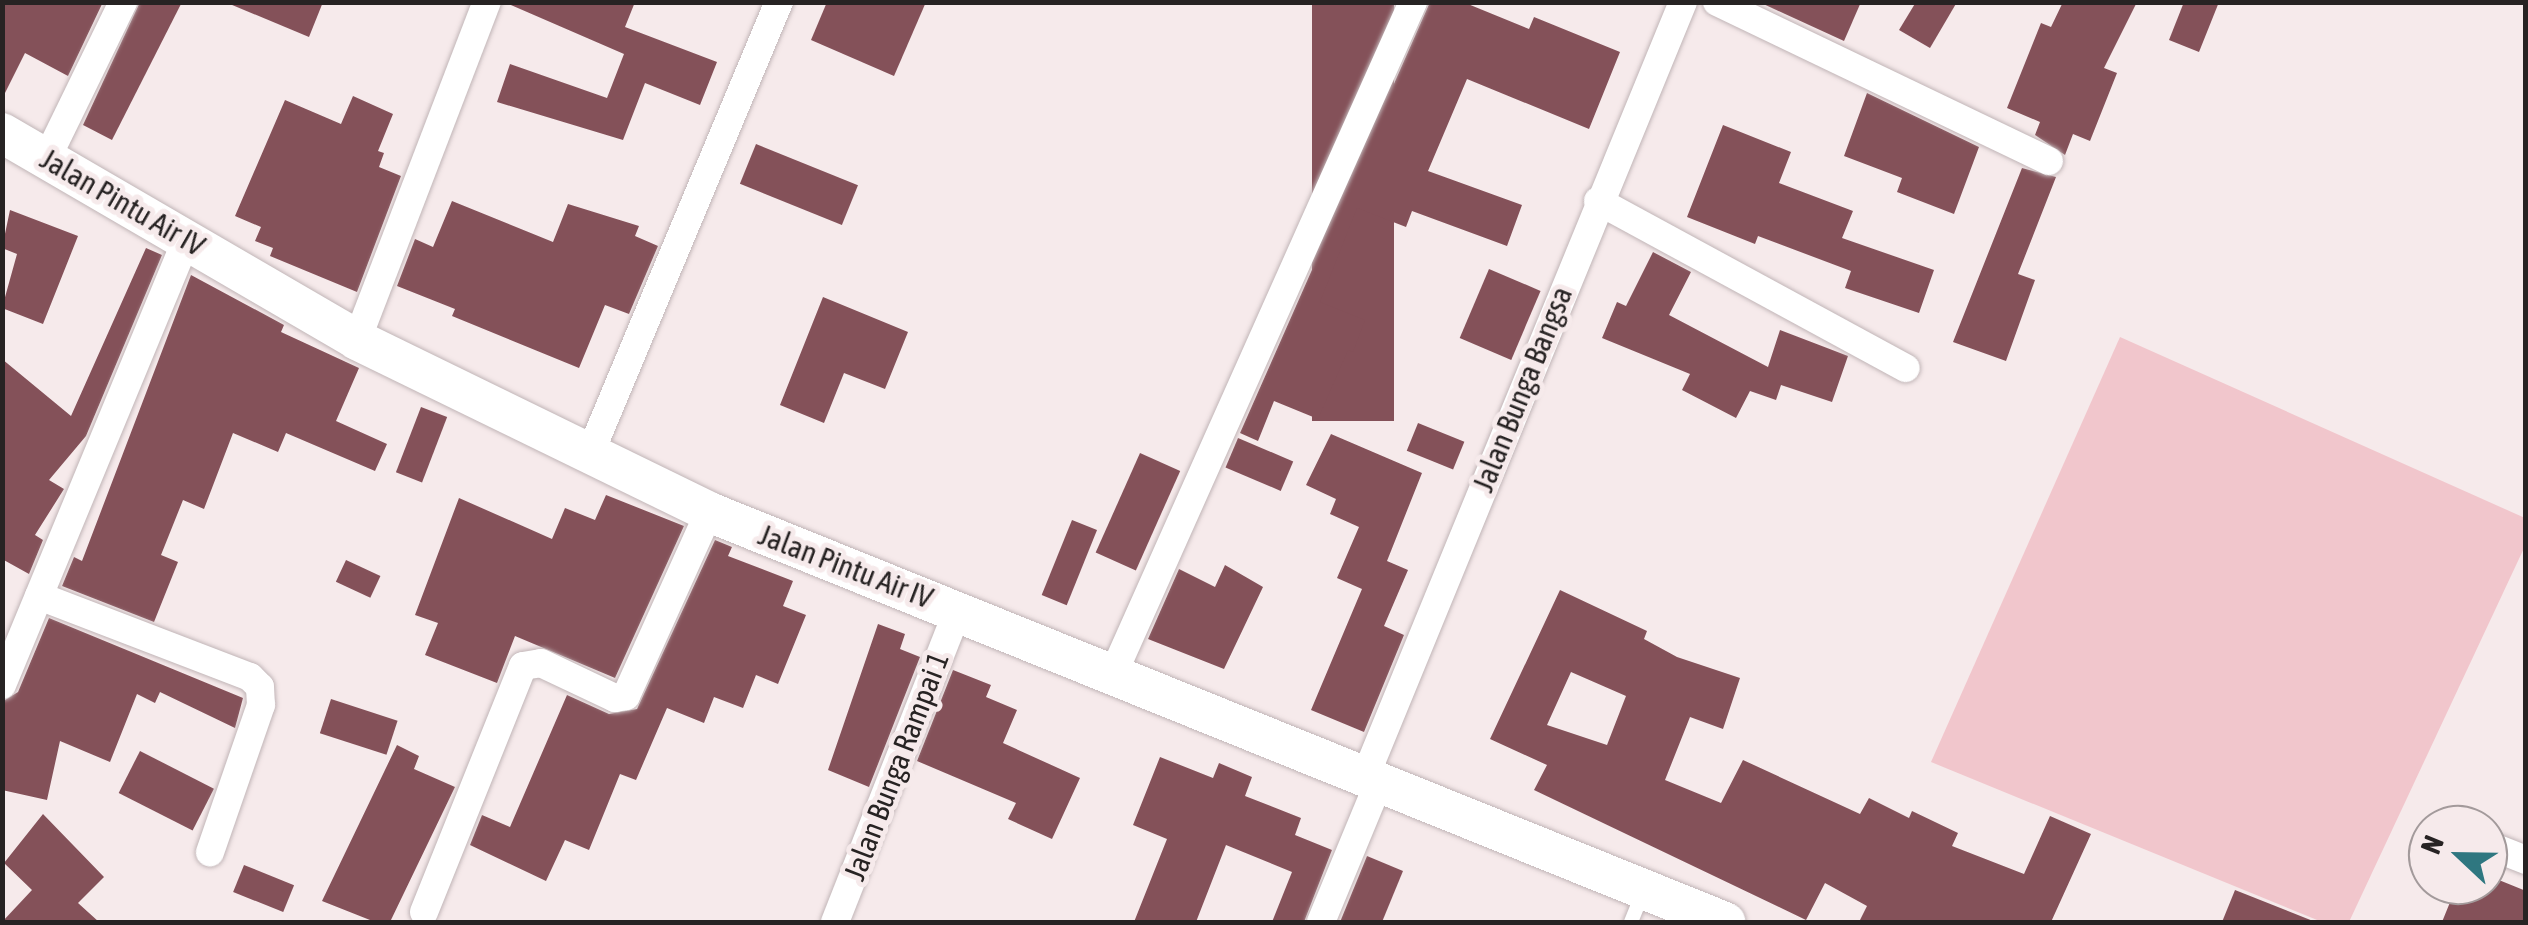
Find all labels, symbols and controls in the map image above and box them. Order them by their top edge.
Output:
street label: Jalan Pintu Air IV [34,140,212,264]
street label: Jalan Bunga Bangsa [1464,281,1580,497]
street label: Jalan Pintu Air IV [754,516,938,616]
street label: Jalan Bunga Rampai 1 [836,647,956,885]
north arrow [2408,805,2508,905]
text: N [2414,831,2450,858]

